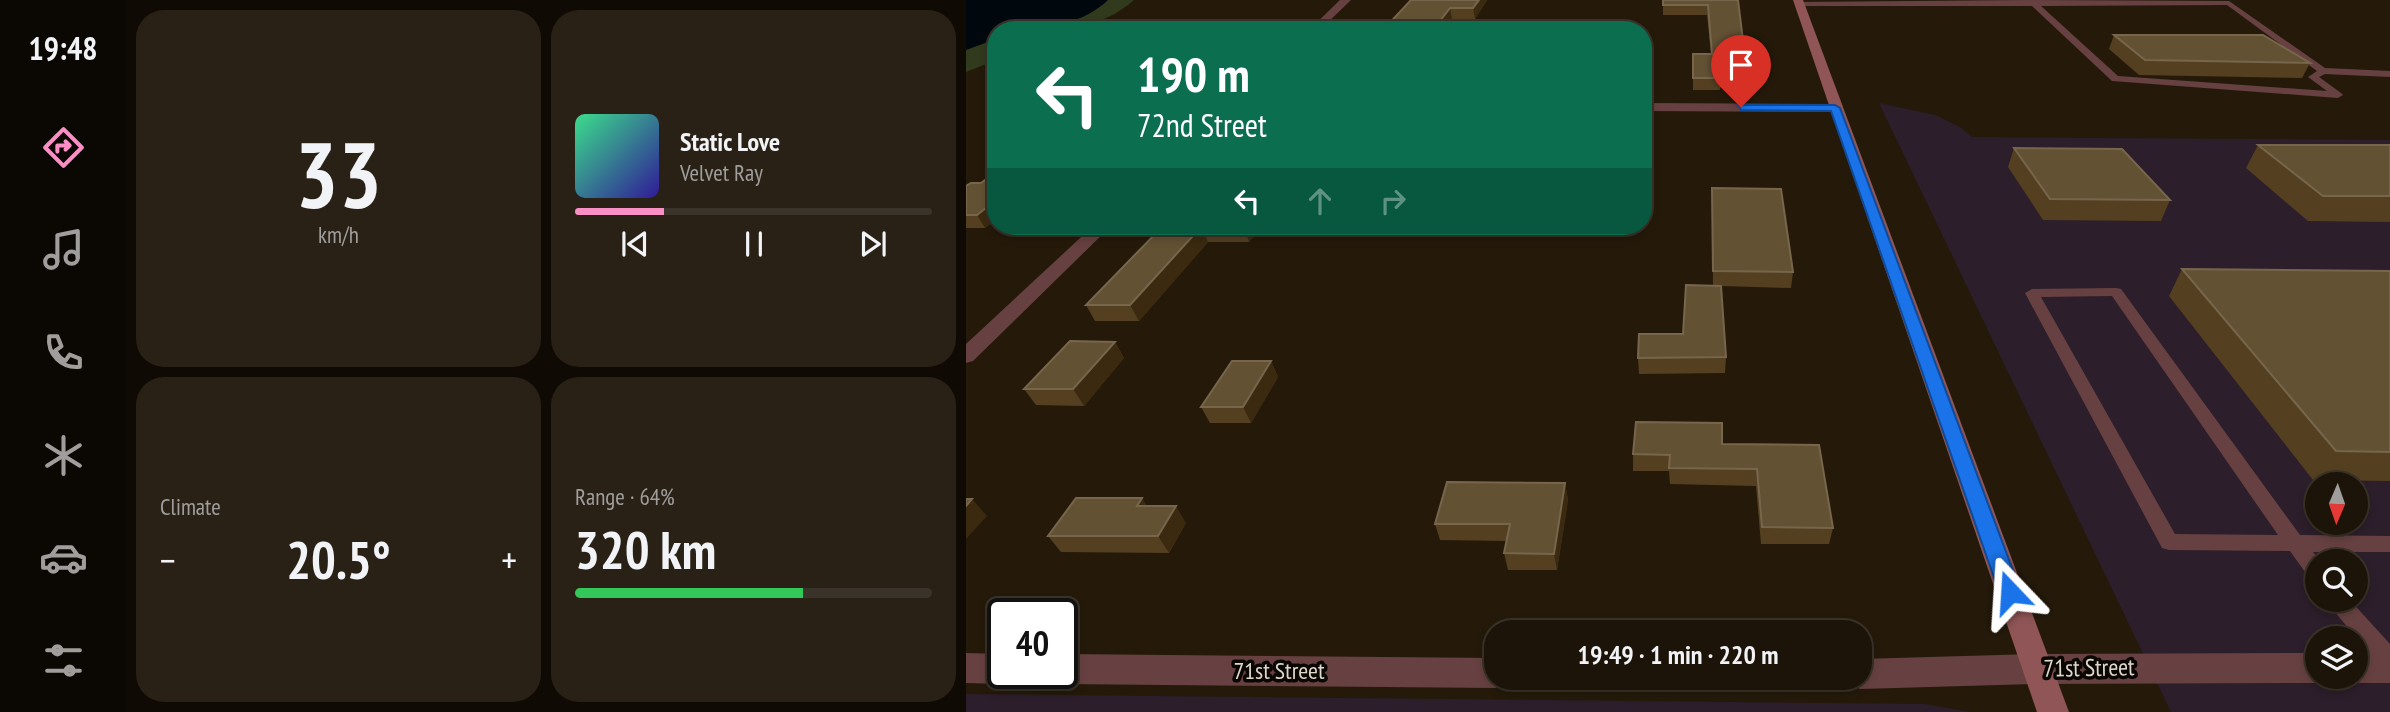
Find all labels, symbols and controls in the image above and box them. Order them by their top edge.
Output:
text: 19:48 [28,27,98,69]
pin [1711,35,1771,107]
text: 190 m [1137,42,1250,106]
icon: arrive [1722,46,1760,84]
icon: left [1022,49,1113,140]
text: 72nd Street [1137,104,1267,146]
text: 33 [295,115,382,233]
icon: directions [39,123,88,172]
text: Static Love [680,125,780,158]
text: Velvet Ray [680,158,763,187]
icon: left [1228,182,1266,220]
icon: ahead [1301,182,1339,220]
icon: right [1374,182,1412,220]
text: km/h [318,220,359,249]
icon: music [39,225,88,274]
icon: previous [616,225,654,263]
icon: pause [735,225,773,263]
icon: next [854,225,892,263]
icon: phone [39,328,88,377]
icon: climate [39,431,88,480]
north arrow [2305,472,2368,536]
map controls [2305,472,2368,689]
text: Range · 64% [575,482,675,511]
text: Climate [160,492,221,521]
text: 320 km [575,516,716,583]
text: 20.5° [286,526,391,593]
icon: car [39,533,88,582]
text: − [160,535,176,584]
text: + [501,535,517,584]
button: search [2305,549,2368,612]
position arrow [1973,555,2047,629]
speed limit sign: 40 [987,598,1078,689]
button: layers [2305,626,2368,689]
icon: filters [39,636,88,685]
text: 19:49 · 1 min · 220 m [1578,638,1778,671]
street label: 71st Street [2043,651,2135,684]
street label: 71st Street [1233,655,1325,686]

